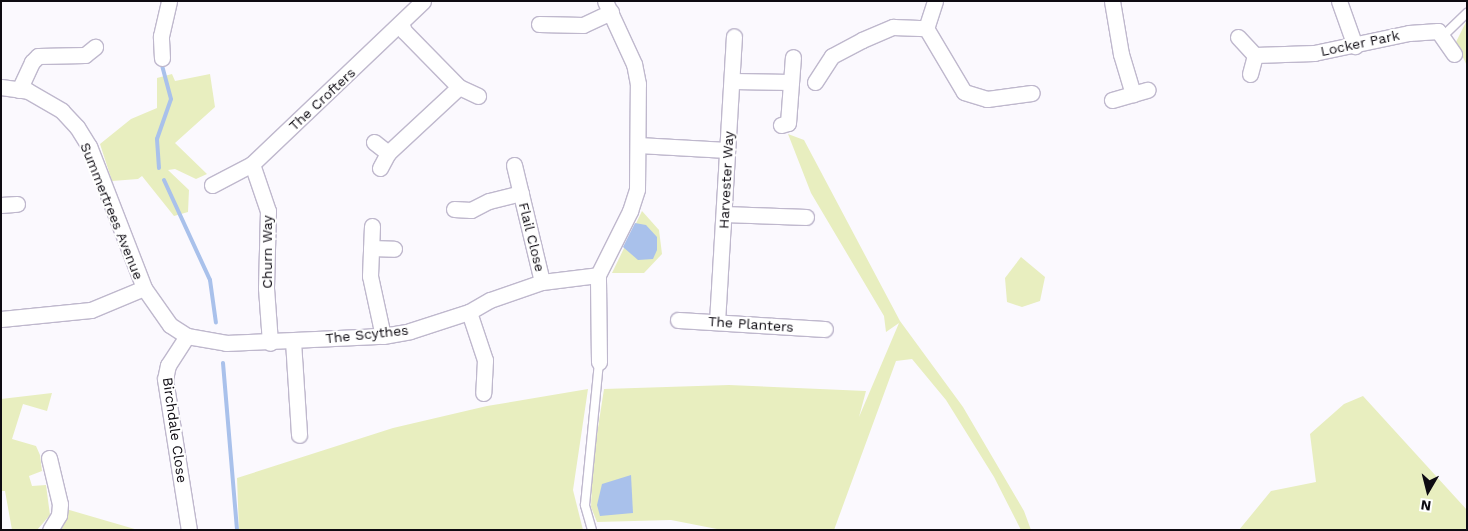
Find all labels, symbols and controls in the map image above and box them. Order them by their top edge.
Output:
street label: Locker Park [1319,26,1401,60]
street label: The Crofters [285,64,359,134]
street label: Harvester Way [715,130,737,230]
street label: Summertrees Avenue [77,140,147,282]
street label: Flail Close [515,200,549,274]
street label: Churn Way [259,215,275,289]
street label: The Planters [708,313,794,335]
street label: The Scythes [325,321,409,347]
street label: Birchdale Close [159,376,191,484]
north arrow [1403,466,1453,516]
text: N [1420,497,1432,514]

